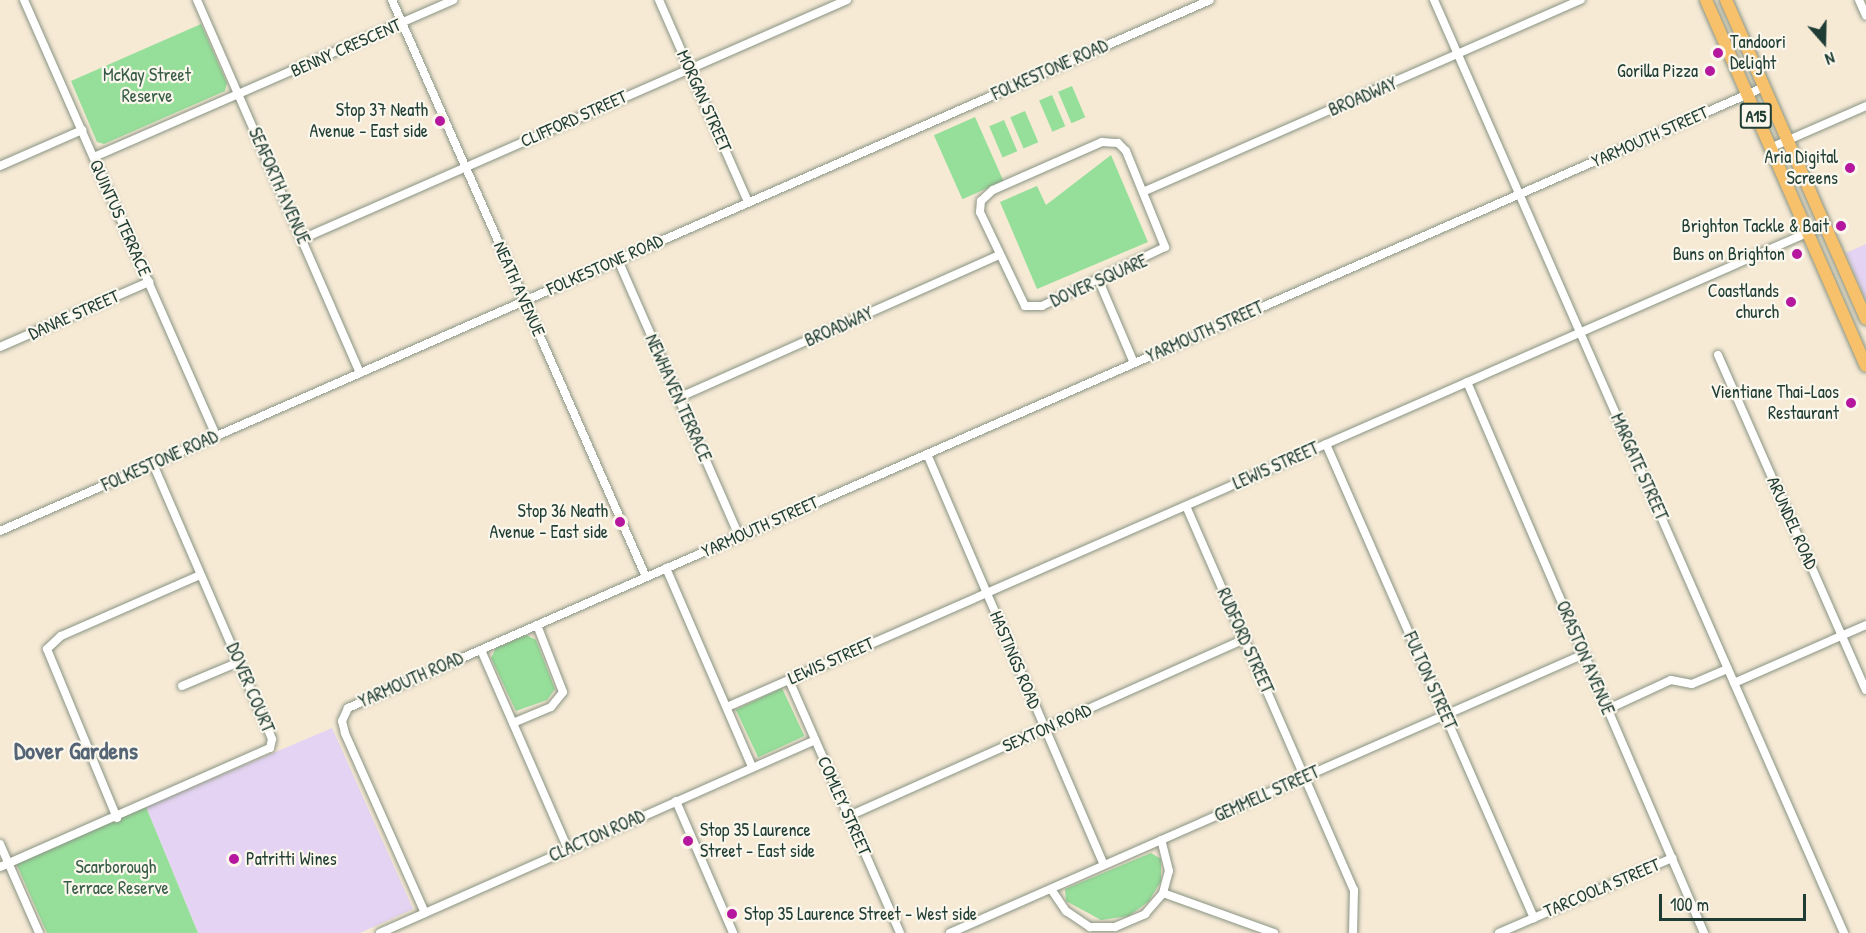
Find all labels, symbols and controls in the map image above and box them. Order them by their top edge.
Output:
north arrow [1794,12,1854,72]
street label: BENNY CRESCENT [288,14,404,82]
place label: Tandoori Delight [1730,32,1786,74]
street label: FOLKESTONE ROAD [989,35,1111,105]
marker: Tandoori Delight [1711,46,1725,60]
street label: MORGAN STREET [672,47,736,155]
text: N [1822,47,1838,71]
place label: Gorilla Pizza [1617,60,1698,82]
marker: Gorilla Pizza [1703,64,1717,78]
park label: McKay Street Reserve [103,65,191,107]
street label: BROADWAY [1325,73,1401,121]
street label: CLIFFORD STREET [517,86,631,152]
place label: Stop 37 Neath Avenue - East side [309,100,428,142]
street label: YARMOUTH STREET [1588,102,1712,172]
road number: A15 [1740,103,1772,129]
marker: Stop 37 Neath Avenue - East side [433,114,447,128]
street label: SEAFORTH AVENUE [244,124,314,248]
place label: Aria Digital Screens [1764,147,1838,190]
street label: QUINTUS TERRACE [85,156,155,280]
marker: Aria Digital Screens [1843,161,1857,175]
place label: Brighton Tackle & Bait [1682,215,1829,237]
marker: Brighton Tackle & Bait [1834,219,1848,233]
street label: FOLKESTONE ROAD [544,230,666,300]
street label: NEATH AVENUE [488,238,550,340]
place label: Buns on Brighton [1673,243,1785,265]
marker: Buns on Brighton [1790,247,1804,261]
street label: DOVER SQUARE [1047,250,1151,312]
place label: Coastlands church [1708,281,1779,324]
street label: DANAE STREET [25,285,123,345]
marker: Coastlands church [1784,295,1798,309]
street label: YARMOUTH STREET [1143,297,1267,367]
street label: BROADWAY [802,302,876,352]
street label: NEWHAVEN TERRACE [640,331,716,465]
place label: Vientiane Thai-Laos Restaurant [1711,382,1839,424]
marker: Vientiane Thai-Laos Restaurant [1844,396,1858,410]
street label: MARGATE STREET [1606,410,1672,524]
street label: FOLKESTONE ROAD [99,426,221,496]
street label: LEWIS STREET [1230,438,1322,494]
street label: ARUNDEL ROAD [1762,473,1822,573]
street label: YARMOUTH STREET [698,492,822,562]
place label: Stop 36 Neath Avenue - East side [489,501,608,544]
marker: Stop 36 Neath Avenue - East side [613,515,627,529]
street label: RUDFORD STREET [1212,585,1278,697]
street label: ORASTON AVENUE [1551,598,1619,718]
street label: HASTINGS ROAD [985,608,1045,712]
street label: FULTON STREET [1399,629,1461,733]
street label: LEWIS STREET [785,633,877,689]
street label: DOVER COURT [221,640,279,736]
street label: YARMOUTH ROAD [355,647,467,713]
street label: SEXTON ROAD [999,699,1095,757]
district label: Dover Gardens [14,737,138,765]
street label: COMLEY STREET [812,753,876,859]
street label: GEMMELL STREET [1211,761,1323,827]
street label: CLACTON ROAD [546,805,648,867]
place label: Stop 35 Laurence Street - East side [700,820,815,862]
marker: Stop 35 Laurence Street - East side [681,834,695,848]
place label: Patritti Wines [246,848,337,870]
marker: Patritti Wines [227,852,241,866]
street label: TARCOOLA STREET [1541,854,1663,922]
park label: Scarborough Terrace Reserve [63,857,169,900]
scale bar [1662,882,1809,920]
text: 100 m [1670,892,1709,917]
place label: Stop 35 Laurence Street - West side [744,903,977,925]
marker: Stop 35 Laurence Street - West side [725,907,739,921]

